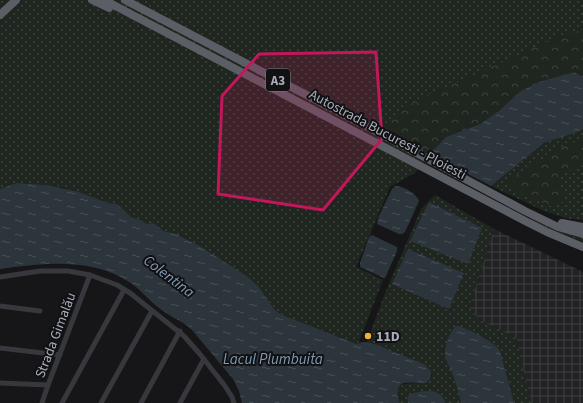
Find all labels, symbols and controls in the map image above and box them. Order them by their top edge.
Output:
road number: A3 [266,69,290,91]
street label: Autostrada Bucuresti - Ploiesti [305,85,470,185]
water label: Colentina [139,250,199,303]
street label: Strada Gimalău [30,290,81,381]
place label: 11D [376,327,400,347]
marker: 11D [363,331,373,341]
water label: Lacul Plumbuita [223,349,323,370]

